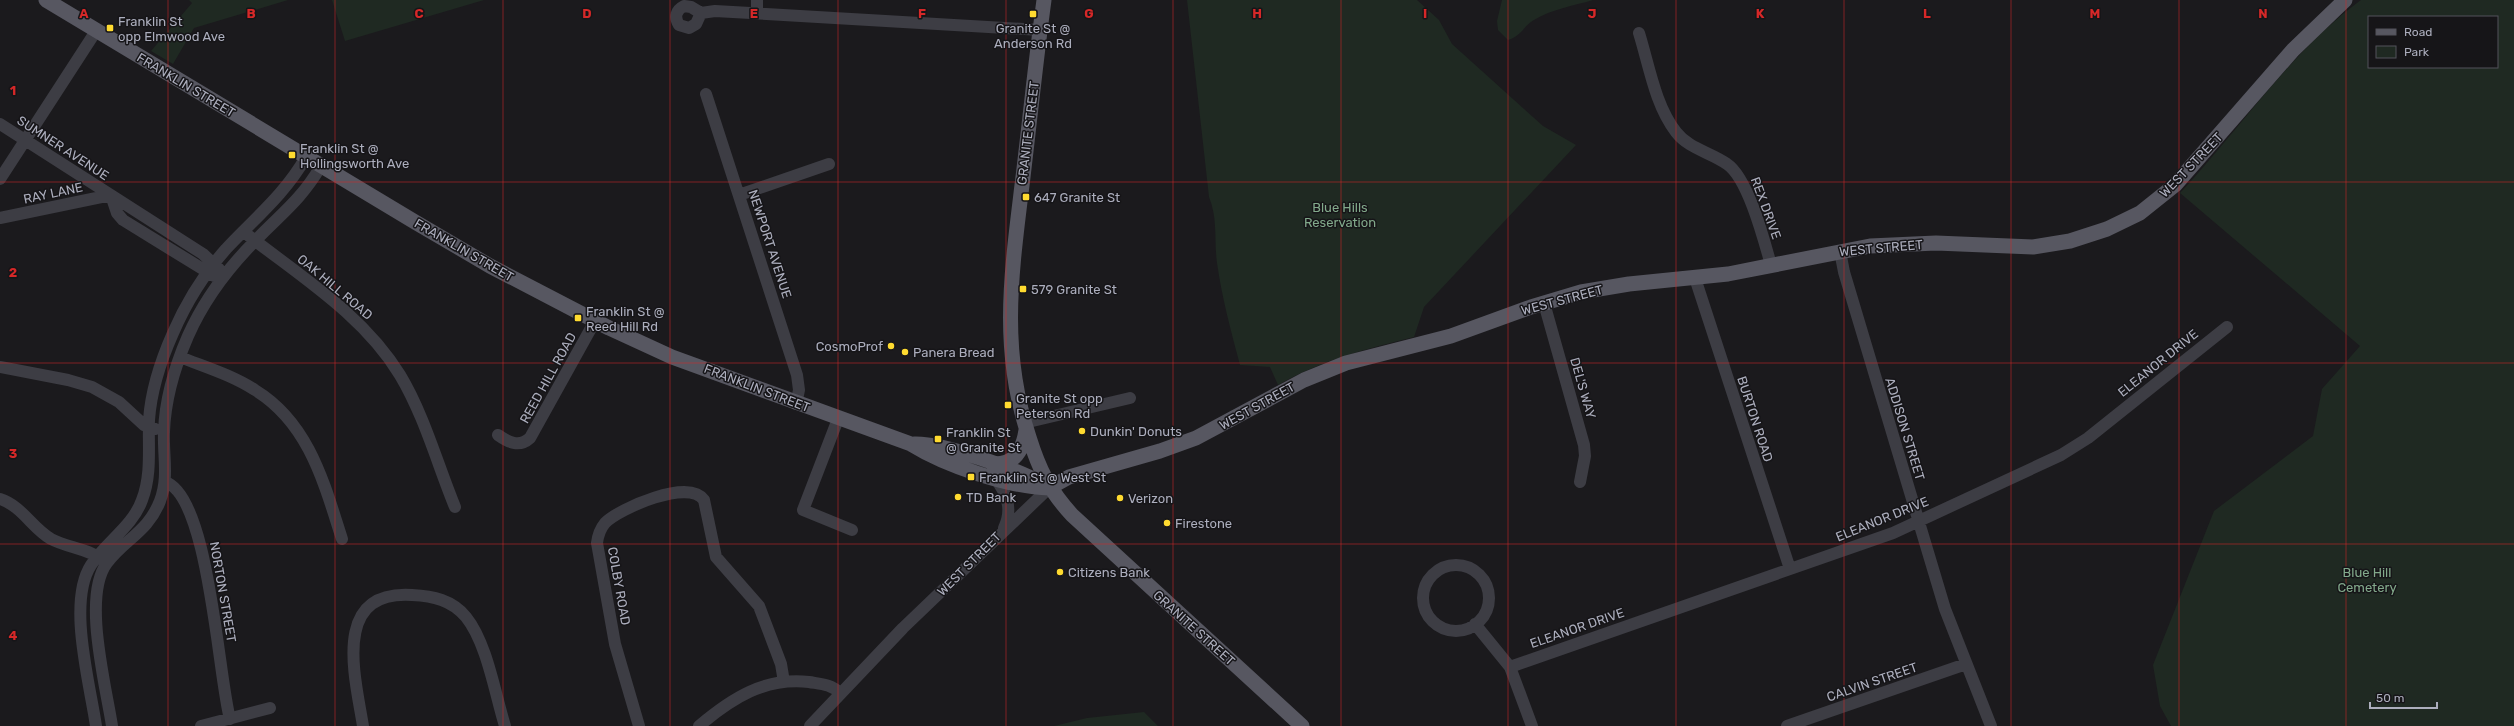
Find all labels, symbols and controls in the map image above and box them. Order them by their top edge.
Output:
text: A [79,6,89,21]
text: B [246,6,256,21]
text: C [414,6,424,21]
text: D [582,6,592,21]
text: E [750,6,758,21]
text: F [918,6,926,21]
text: G [1084,6,1094,21]
text: H [1252,6,1262,21]
text: I [1423,6,1427,21]
text: J [1588,6,1596,21]
text: K [1756,6,1765,21]
text: L [1923,6,1931,21]
text: M [2090,6,2100,21]
text: N [2258,6,2268,21]
marker: Granite St @ Anderson Rd [1028,9,1038,19]
place label: Franklin St opp Elmwood Ave [118,14,225,44]
legend [2368,16,2498,68]
place label: Granite St @ Anderson Rd [994,21,1072,51]
marker: Franklin St opp Elmwood Ave [105,23,115,33]
text: Road [2404,25,2432,39]
text: Park [2404,45,2430,59]
street label: FRANKLIN STREET [134,50,238,121]
street label: GRANITE STREET [1014,80,1042,186]
text: 1 [10,83,16,98]
street label: SUMNER AVENUE [14,113,112,183]
street label: WEST STREET [2156,129,2226,200]
place label: Franklin St @ Hollingsworth Ave [300,141,409,172]
marker: Franklin St @ Hollingsworth Ave [287,150,297,160]
street label: REX DRIVE [1748,175,1784,241]
street label: RAY LANE [22,179,84,207]
street label: NEWPORT AVENUE [745,188,795,300]
place label: 647 Granite St [1034,190,1120,205]
marker: 647 Granite St [1021,192,1031,202]
park label: Blue Hills Reservation [1304,200,1376,230]
street label: FRANKLIN STREET [412,215,517,285]
street label: WEST STREET [1839,237,1924,259]
street label: OAK HILL ROAD [294,251,376,323]
text: 2 [9,265,17,280]
place label: 579 Granite St [1031,282,1117,297]
street label: WEST STREET [1519,282,1605,318]
marker: 579 Granite St [1018,284,1028,294]
place label: Franklin St @ Reed Hill Rd [586,304,665,334]
marker: Franklin St @ Reed Hill Rd [573,313,583,323]
street label: ELEANOR DRIVE [2115,326,2201,400]
street label: REED HILL ROAD [517,330,579,426]
place label: CosmoProf [816,339,883,354]
marker: CosmoProf [886,341,896,351]
place label: Panera Bread [913,345,994,360]
marker: Panera Bread [900,347,910,357]
street label: DEL'S WAY [1567,356,1599,421]
street label: FRANKLIN STREET [702,361,812,415]
street label: BURTON ROAD [1734,374,1776,464]
street label: ADDISON STREET [1882,376,1928,483]
street label: WEST STREET [1217,379,1298,433]
place label: Granite St opp Peterson Rd [1016,391,1103,421]
marker: Granite St opp Peterson Rd [1003,400,1013,410]
place label: Dunkin' Donuts [1090,424,1182,439]
place label: Franklin St @ Granite St [946,425,1021,455]
marker: Dunkin' Donuts [1077,426,1087,436]
marker: Franklin St @ Granite St [933,434,943,444]
text: 3 [9,446,18,461]
place label: Franklin St @ West St [979,470,1106,485]
marker: Franklin St @ West St [966,472,976,482]
place label: TD Bank [966,490,1016,505]
place label: Verizon [1128,491,1173,506]
marker: TD Bank [953,492,963,502]
marker: Verizon [1115,493,1125,503]
street label: ELEANOR DRIVE [1833,494,1931,544]
place label: Firestone [1175,516,1232,531]
marker: Firestone [1162,518,1172,528]
street label: WEST STREET [934,529,1004,599]
street label: NORTON STREET [207,541,239,644]
street label: COLBY ROAD [605,546,633,626]
place label: Citizens Bank [1068,565,1150,580]
park label: Blue Hill Cemetery [2337,565,2397,595]
marker: Citizens Bank [1055,567,1065,577]
street label: GRANITE STREET [1150,587,1238,669]
street label: ELEANOR DRIVE [1528,605,1626,651]
text: 4 [9,628,18,643]
street label: CALVIN STREET [1825,659,1920,705]
scale bar [2370,684,2437,710]
text: 50 m [2376,691,2404,705]

